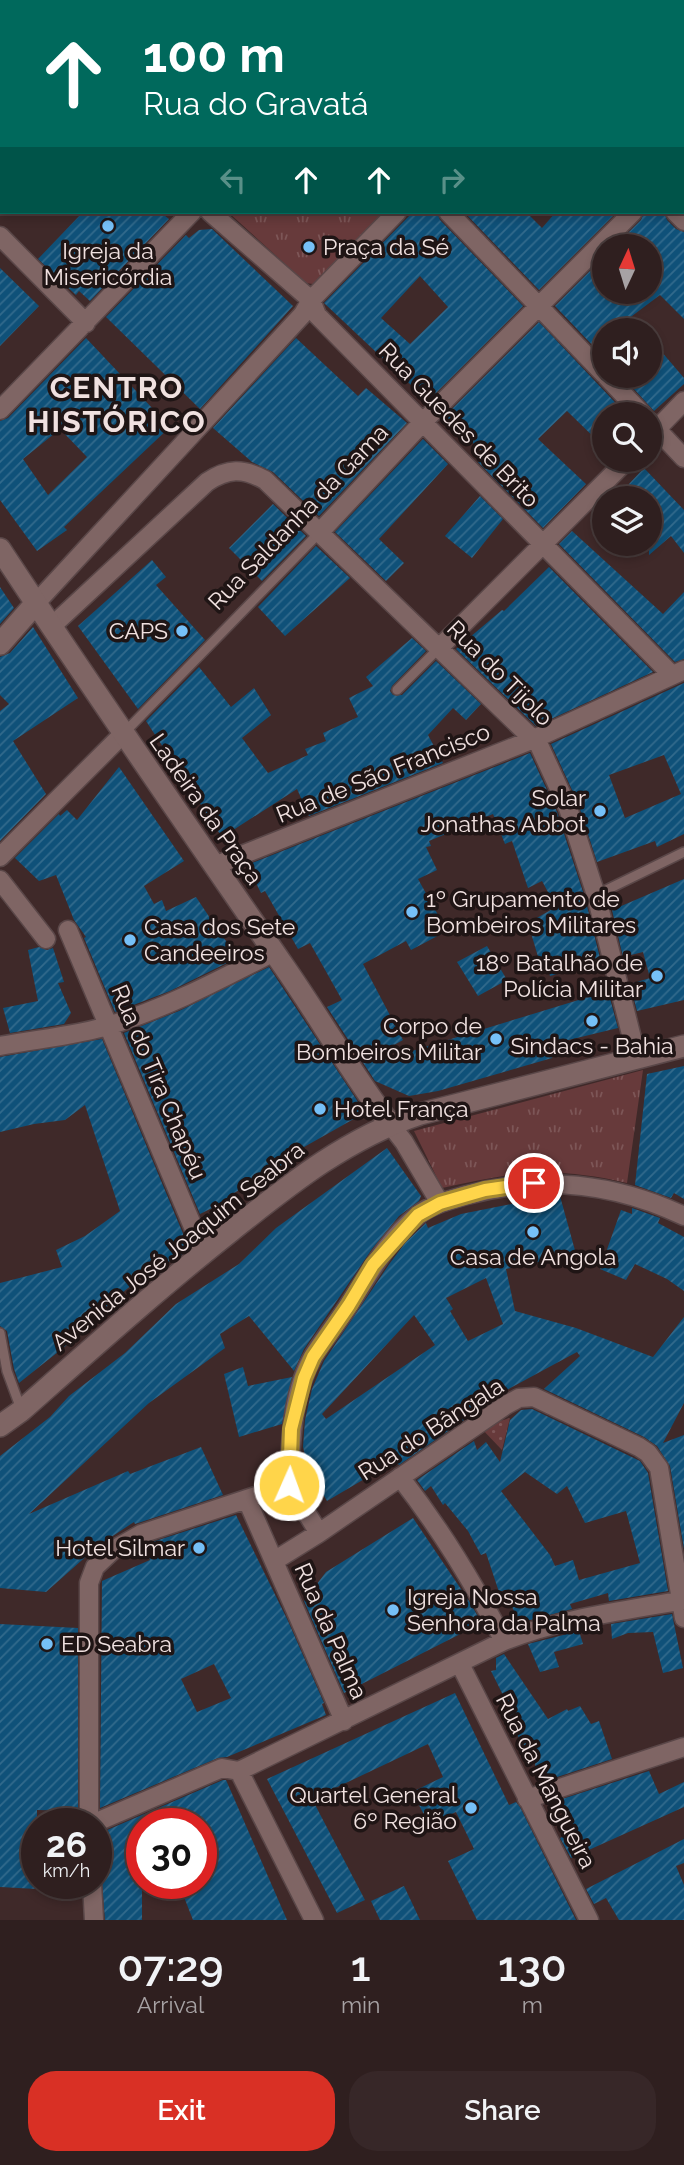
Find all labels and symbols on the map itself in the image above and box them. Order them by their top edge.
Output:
marker: Igreja da Misericórdia [100,218,116,234]
place label: Praça da Sé [323,233,449,260]
north arrow [592,234,662,304]
place label: Igreja da Misericórdia [44,237,172,290]
marker: Praça da Sé [301,239,317,255]
street label: Rua Guedes de Brito [374,337,545,513]
district label: CENTRO HISTÓRICO [27,370,207,439]
street label: Rua Saldanha da Gama [202,418,393,615]
street label: Rua do Tijolo [442,614,559,731]
place label: CAPS [109,617,168,644]
marker: CAPS [174,623,190,639]
street label: Rua de São Francisco [272,717,494,828]
street label: Ladeira da Praça [144,728,268,889]
place label: Solar Jonathas Abbot [421,784,586,837]
marker: Solar Jonathas Abbot [592,803,608,819]
place label: 1º Grupamento de Bombeiros Militares [426,885,636,938]
marker: 1º Grupamento de Bombeiros Militares [404,904,420,920]
place label: Casa dos Sete Candeeiros [144,913,295,966]
marker: Casa dos Sete Candeeiros [122,932,138,948]
place label: 18º Batalhão de Polícia Militar [476,949,643,1002]
marker: 18º Batalhão de Polícia Militar [649,968,665,984]
street label: Rua do Tira Chapéu [106,981,213,1183]
place label: Corpo de Bombeiros Militar [296,1012,482,1065]
marker: Sindacs - Bahia [584,1013,600,1029]
marker: Corpo de Bombeiros Militar [488,1031,504,1047]
place label: Sindacs - Bahia [510,1032,674,1059]
place label: Hotel França [334,1095,469,1122]
marker: Hotel França [312,1101,328,1117]
street label: Avenida José Joaquim Seabra [46,1135,309,1356]
pin [504,1153,564,1213]
marker: Casa de Angola [525,1224,541,1240]
place label: Casa de Angola [450,1243,616,1270]
street label: Rua do Bângala [353,1372,508,1486]
position arrow [252,1448,326,1522]
place label: Hotel Silmar [55,1534,185,1561]
marker: Hotel Silmar [191,1540,207,1556]
street label: Rua da Palma [289,1559,374,1703]
place label: Igreja Nossa Senhora da Palma [407,1583,601,1636]
marker: Igreja Nossa Senhora da Palma [385,1602,401,1618]
place label: ED Seabra [61,1630,172,1657]
marker: ED Seabra [39,1636,55,1652]
street label: Rua da Mangueira [491,1689,602,1873]
place label: Quartel General 6º Região [289,1781,458,1834]
marker: Quartel General 6º Região [463,1800,479,1816]
speed limit sign: 30 [126,1808,217,1899]

